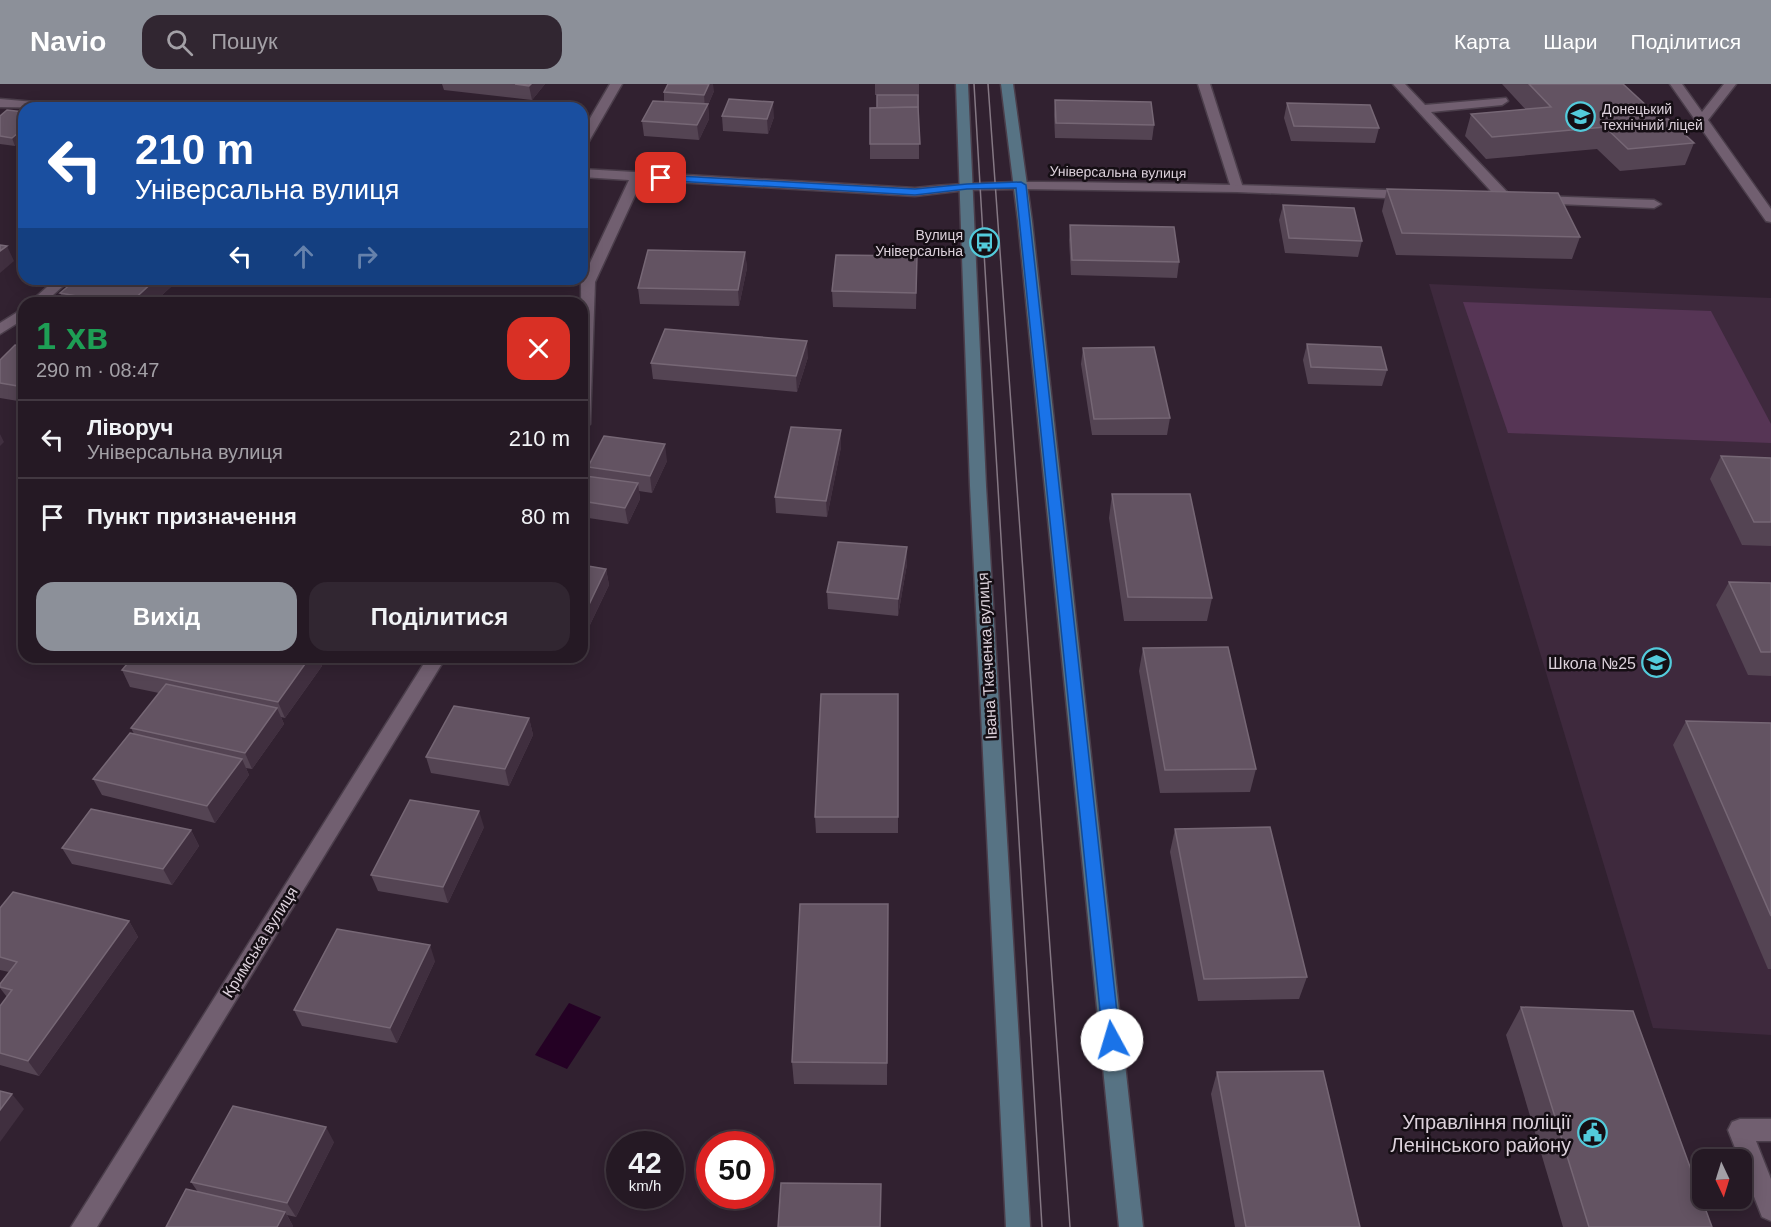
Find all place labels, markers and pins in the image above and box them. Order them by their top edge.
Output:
school or university icon: Донецький технічний ліцей [1565,101,1597,133]
place label: Донецький технічний ліцей [1602,101,1703,133]
pin [635,152,686,203]
place label: Вулиця Універсальна [875,227,963,259]
bus stop icon: Вулиця Універсальна [968,227,1000,259]
school or university icon: Школа №25 [1641,647,1673,679]
place label: Школа №25 [1548,655,1636,672]
place label: Управління поліції Ленінського району [1391,1111,1571,1156]
public building icon: Управління поліції Ленінського району [1576,1117,1608,1149]

